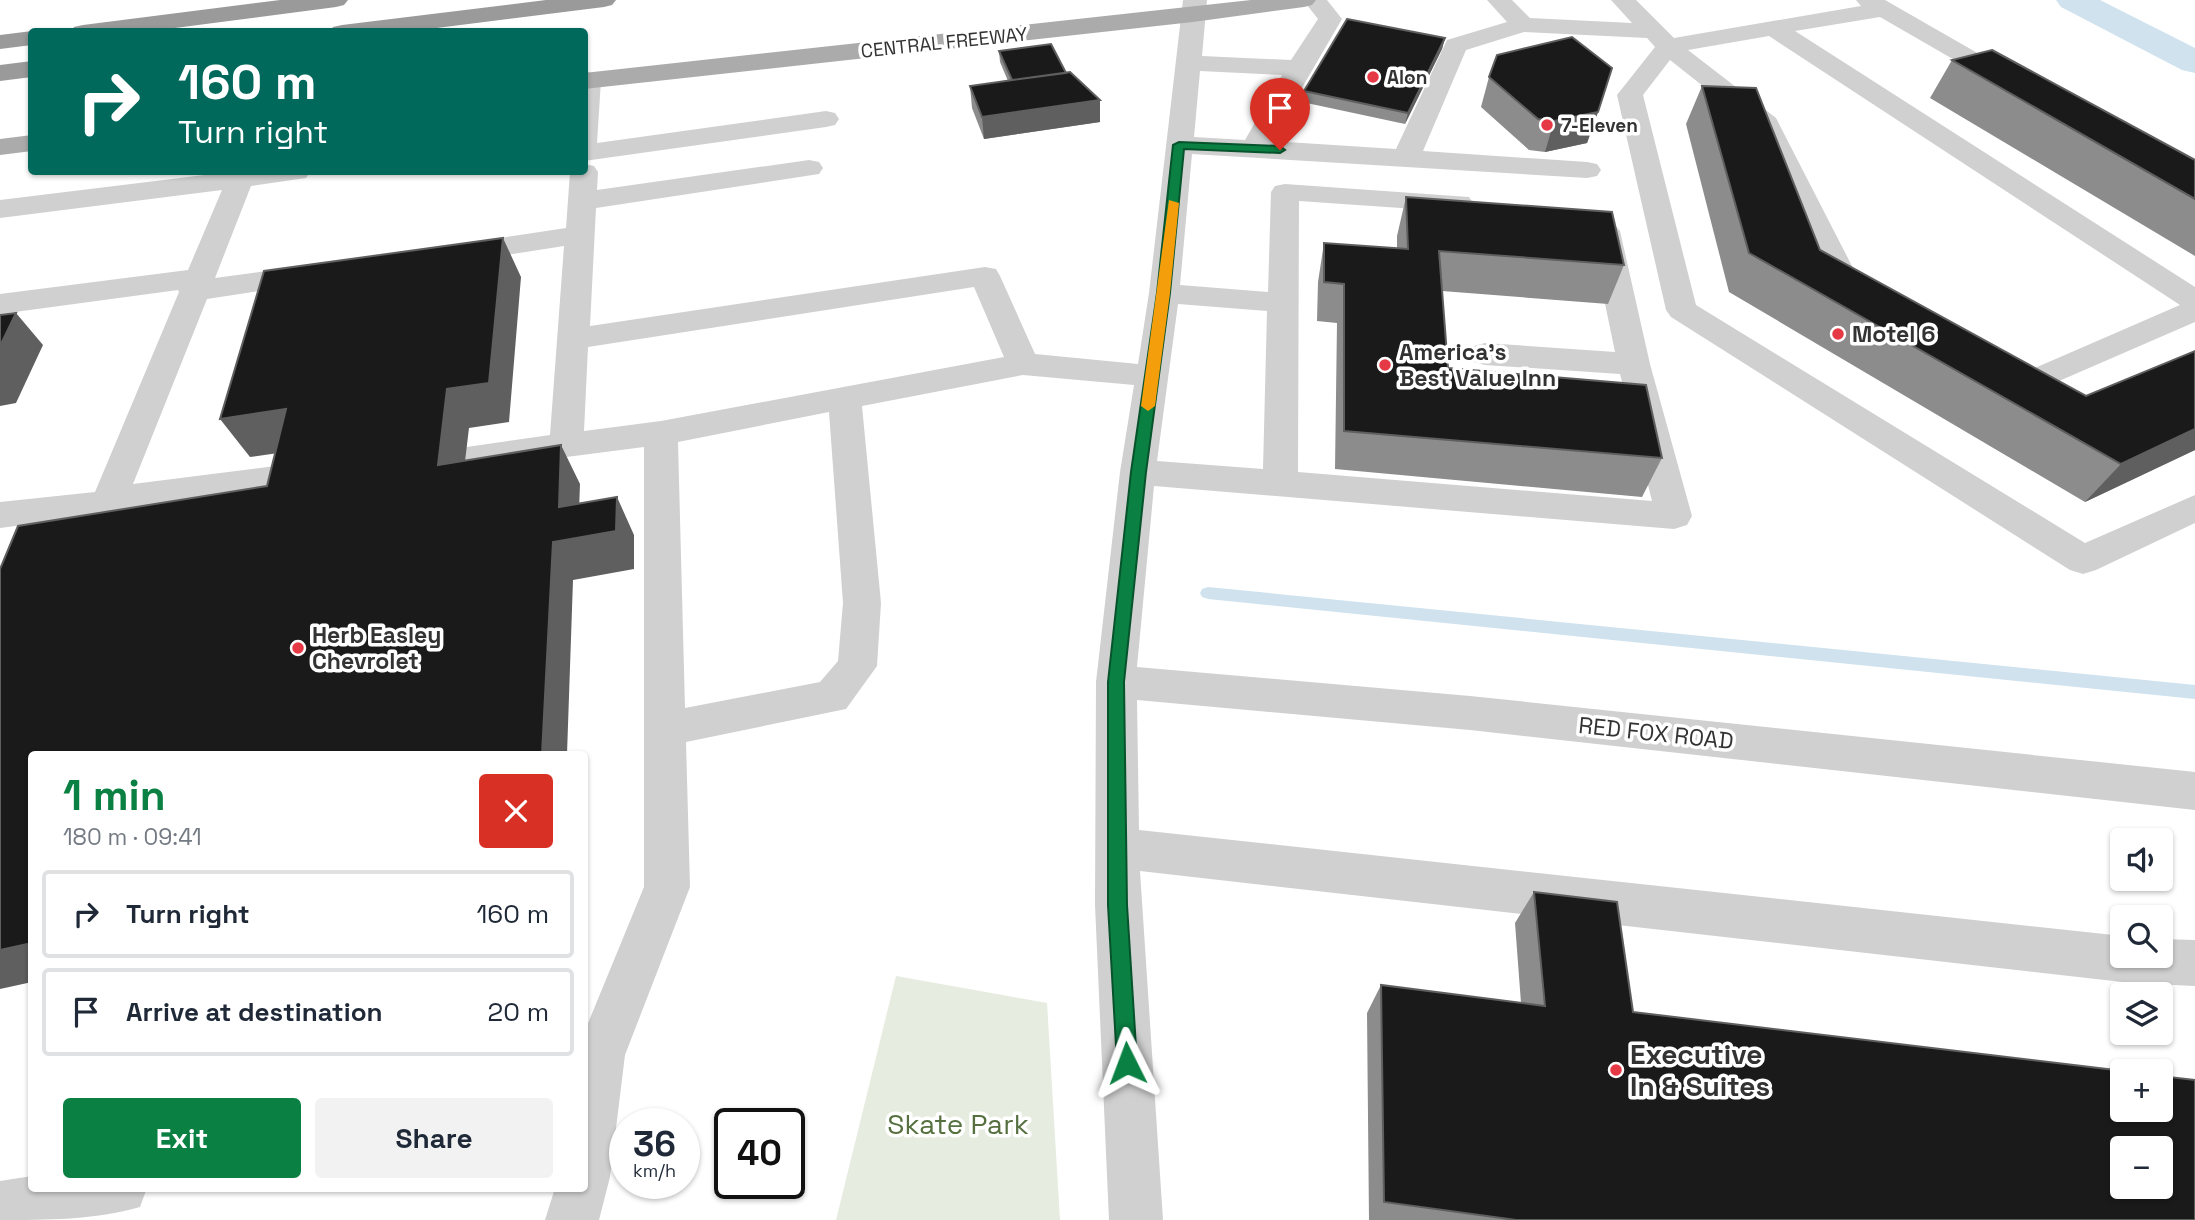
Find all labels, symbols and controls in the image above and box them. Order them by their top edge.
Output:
street label: CENTRAL FREEWAY [860,21,1029,64]
text: 160 m [178,51,316,113]
icon: right [63,56,154,147]
place label: Alon [1387,65,1427,90]
marker: Alon [1365,69,1381,85]
pin [1250,78,1310,150]
icon: arrive [1261,89,1299,127]
text: Turn right [178,112,328,152]
place label: 7-Eleven [1561,113,1638,138]
marker: 7-Eleven [1539,117,1555,133]
place label: Motel 6 [1852,319,1936,349]
marker: Motel 6 [1830,326,1846,342]
place label: America's Best Value Inn [1399,337,1556,393]
marker: America's Best Value Inn [1377,357,1393,373]
place label: Herb Easley Chevrolet [312,620,442,676]
marker: Herb Easley Chevrolet [290,640,306,656]
street label: RED FOX ROAD [1577,710,1735,756]
text: 1 min [63,769,166,822]
button: close [479,774,553,848]
text: 180 m · 09:41 [63,822,202,852]
map controls [2110,828,2173,1199]
button: sound [2110,828,2173,891]
icon: right [67,895,105,933]
text: Turn right [126,897,250,931]
text: 160 m [477,897,549,931]
button: search [2110,905,2173,968]
button: layers [2110,982,2173,1045]
icon: arrive [67,993,105,1031]
text: Arrive at destination [126,995,383,1029]
text: 20 m [488,995,549,1029]
position arrow [1090,1026,1164,1100]
place label: Executive In & Suites [1630,1036,1770,1104]
button: + [2110,1059,2173,1122]
marker: Executive In & Suites [1608,1062,1624,1078]
button: Exit [63,1098,301,1178]
button: Share [315,1098,553,1178]
park label: Skate Park [887,1106,1029,1142]
speed limit sign: 40 [714,1108,805,1199]
text: 36 [633,1122,676,1166]
button: − [2110,1136,2173,1199]
text: km/h [633,1159,676,1182]

